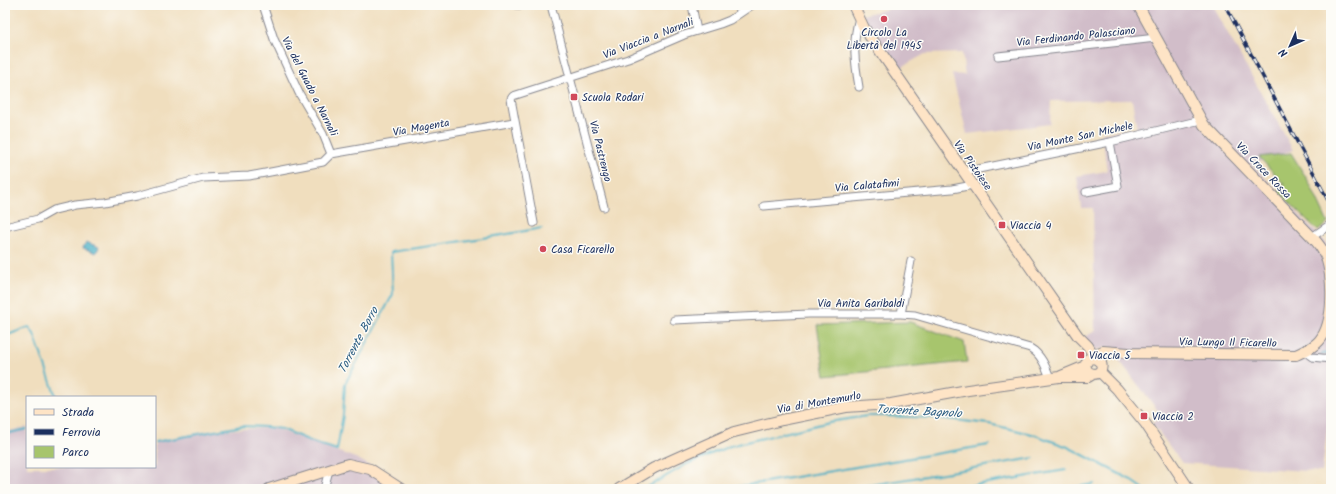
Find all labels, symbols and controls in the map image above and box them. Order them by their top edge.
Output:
street label: Via Viaccia a Narnali [600,13,697,65]
marker: Circolo La Libertà del 1945 [879,14,889,24]
street label: Via Ferdinando Palasciano [1016,22,1136,52]
place label: Circolo La Libertà del 1945 [846,24,923,55]
north arrow [1270,26,1310,66]
street label: Via del Guado a Narnali [276,33,342,140]
text: N [1275,44,1292,61]
place label: Scuola Rodari [582,89,644,107]
marker: Scuola Rodari [569,92,579,102]
street label: Via Magenta [391,114,451,142]
street label: Via Monte San Michele [1026,117,1135,157]
street label: Via Pastrengo [584,119,616,184]
street label: Via Pistoiese [948,137,996,194]
street label: Via Croce Rossa [1231,138,1295,203]
street label: Via Calatafimi [834,174,900,198]
place label: Viaccia 4 [1010,217,1052,235]
marker: Viaccia 4 [997,220,1007,230]
place label: Casa Ficarello [551,241,614,259]
marker: Casa Ficarello [538,244,548,254]
street label: Via Anita Garibaldi [818,295,905,313]
water label: Torrente Borro [333,302,385,377]
street label: Via Lungo Il Ficarello [1179,333,1277,353]
place label: Viaccia 5 [1089,347,1132,365]
marker: Viaccia 5 [1076,350,1086,360]
street label: Via di Montemurlo [776,387,862,419]
legend [26,396,156,468]
water label: Torrente Bagnolo [876,400,964,423]
text: Strada [62,403,95,422]
place label: Viaccia 2 [1152,408,1194,426]
marker: Viaccia 2 [1139,411,1149,421]
text: Ferrovia [62,423,101,442]
text: Parco [62,443,89,462]

